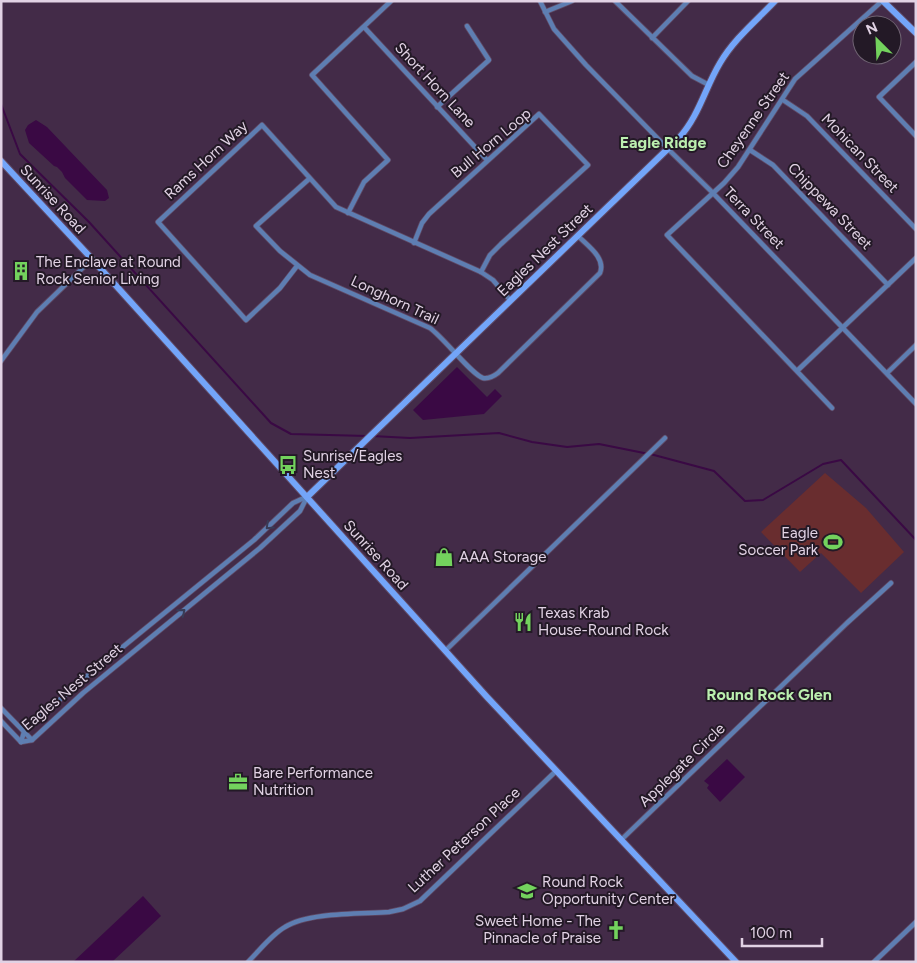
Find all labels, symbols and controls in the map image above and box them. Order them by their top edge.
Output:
north arrow [852,15,902,65]
text: N [864,19,880,39]
street label: Short Horn Lane [391,39,479,131]
street label: Cheyenne Street [713,68,793,172]
street label: Bull Horn Loop [447,104,535,182]
street label: Mohican Street [818,110,903,197]
street label: Rams Horn Way [161,117,251,203]
district label: Eagle Ridge [620,133,706,152]
street label: Chippewa Street [784,159,876,253]
street label: Sunrise Road [16,161,90,237]
street label: Terra Street [720,183,788,253]
street label: Eagles Nest Street [494,200,597,300]
place label: The Enclave at Round Rock Senior Living [36,253,181,288]
building icon: The Enclave at Round Rock Senior Living [10,260,32,282]
street label: Longhorn Trail [348,272,442,328]
place label: Sunrise/Eagles Nest [303,447,402,482]
bus stop icon: Sunrise/Eagles Nest [277,454,299,476]
street label: Sunrise Road [340,516,412,594]
one-way arrow [265,520,274,529]
place label: Eagle Soccer Park [738,524,819,559]
sports icon: Eagle Soccer Park [822,531,844,553]
shop icon: AAA Storage [433,546,455,568]
place label: AAA Storage [459,548,546,566]
place label: Texas Krab House-Round Rock [538,604,669,639]
one-way arrow [177,608,186,617]
restaurant icon: Texas Krab House-Round Rock [512,611,534,633]
street label: Eagles Nest Street [18,639,126,734]
district label: Round Rock Glen [706,685,832,704]
street label: Applegate Circle [635,720,729,810]
place label: Bare Performance Nutrition [253,764,373,799]
office icon: Bare Performance Nutrition [227,771,249,793]
street label: Luther Peterson Place [404,783,524,897]
place label: Round Rock Opportunity Center [542,873,675,908]
school or university icon: Round Rock Opportunity Center [516,880,538,902]
place label: Sweet Home - The Pinnacle of Praise [475,912,601,947]
scale bar [742,916,822,948]
church icon: Sweet Home - The Pinnacle of Praise [605,919,627,941]
text: 100 m [750,924,792,942]

